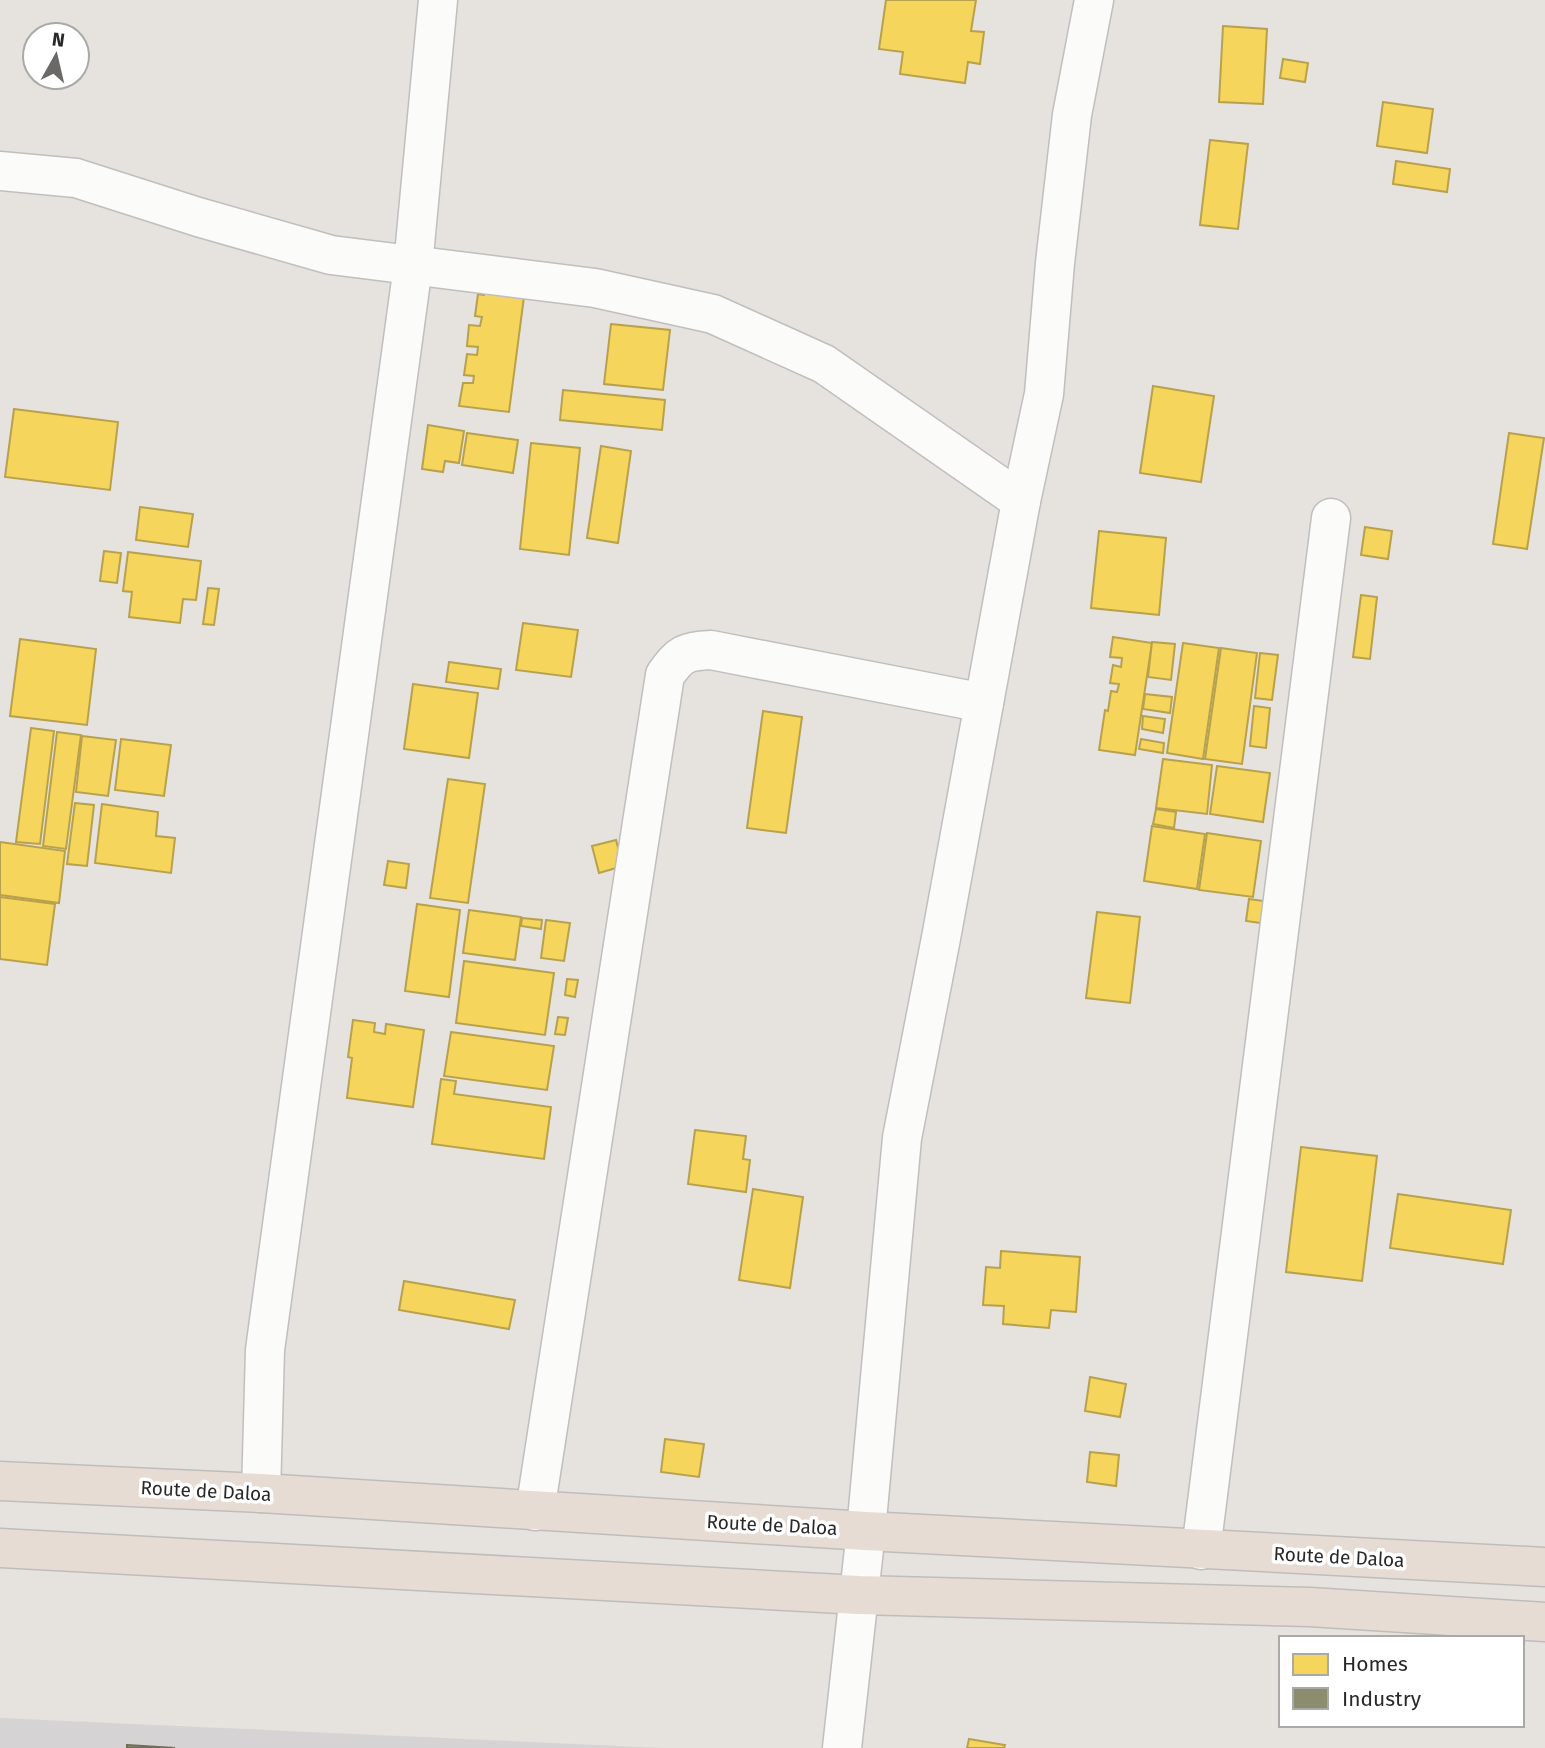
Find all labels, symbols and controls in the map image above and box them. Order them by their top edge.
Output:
north arrow [21,21,91,91]
text: N [50,27,66,52]
street label: Route de Daloa [140,1476,272,1506]
street label: Route de Daloa [706,1510,838,1540]
street label: Route de Daloa [1273,1542,1405,1572]
legend [1279,1636,1524,1727]
text: Homes [1342,1651,1408,1677]
text: Industry [1342,1686,1422,1712]

